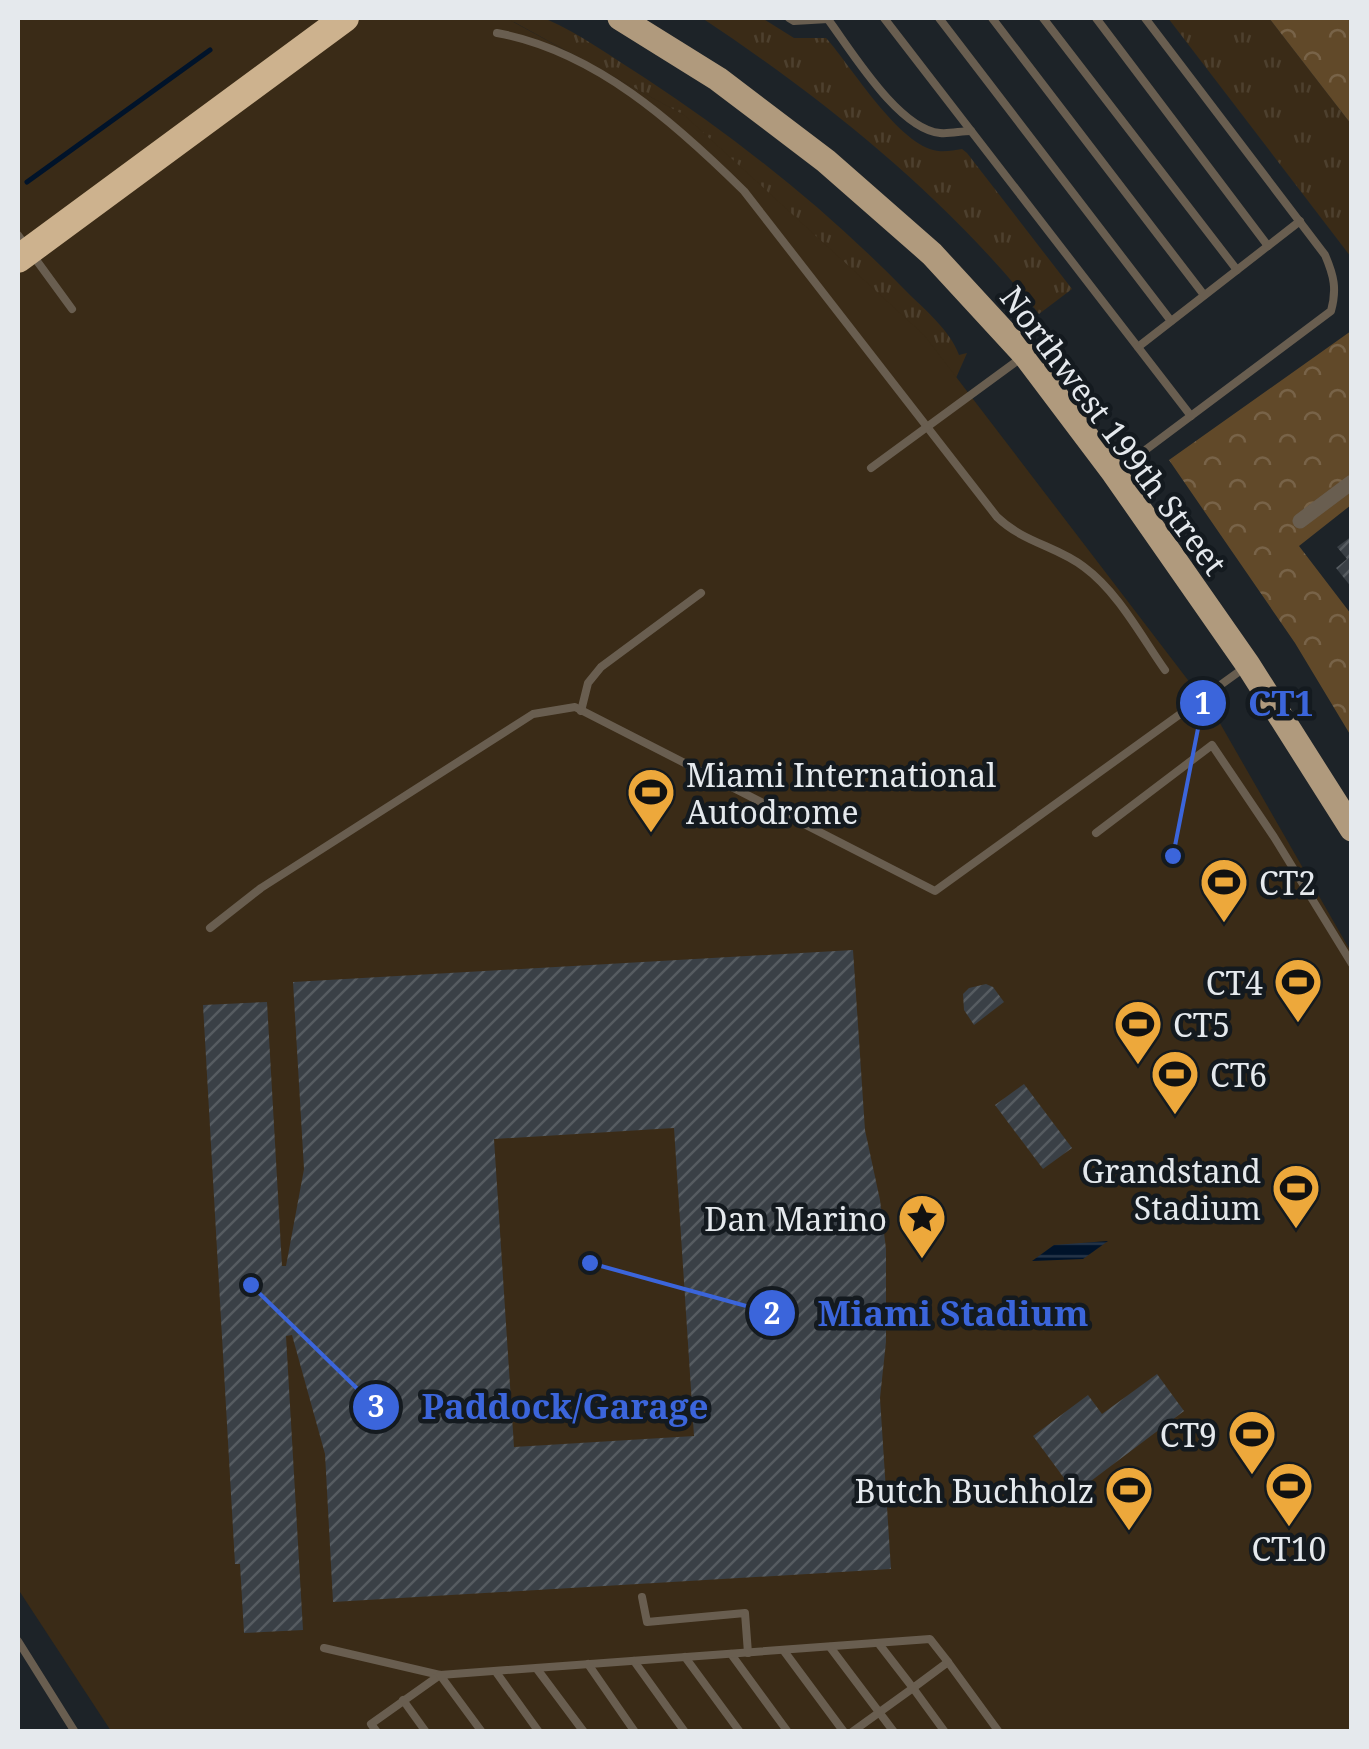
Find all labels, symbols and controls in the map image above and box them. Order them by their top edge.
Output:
street label: Northwest 199th Street [991,277,1237,583]
callout: CT1 [1178,671,1334,736]
text: CT1 [1248,679,1314,726]
text: 1 [1195,682,1211,723]
place label: Miami International Autodrome [686,753,996,833]
sports icon: Miami International Autodrome [625,766,677,834]
sports icon: CT2 [1198,856,1250,924]
place label: CT2 [1259,861,1316,904]
sports icon: CT4 [1272,956,1324,1024]
place label: CT4 [1206,961,1263,1004]
sports icon: CT5 [1112,998,1164,1066]
place label: CT5 [1173,1003,1230,1046]
sports icon: CT6 [1149,1048,1201,1116]
place label: CT6 [1210,1053,1267,1096]
place label: Grandstand Stadium [1081,1149,1261,1229]
sports icon: Grandstand Stadium [1270,1162,1322,1230]
place icon: Dan Marino [896,1192,948,1260]
place label: Dan Marino [704,1197,887,1240]
callout: Miami Stadium [747,1281,1108,1346]
text: Miami Stadium [818,1289,1088,1336]
text: 2 [764,1292,780,1333]
callout: Paddock/Garage [351,1374,728,1439]
text: Paddock/Garage [421,1382,709,1429]
text: 3 [368,1385,384,1426]
sports icon: CT9 [1226,1408,1278,1476]
place label: CT9 [1160,1413,1217,1456]
sports icon: CT10 [1263,1460,1315,1528]
sports icon: Butch Buchholz [1103,1464,1155,1532]
place label: Butch Buchholz [855,1469,1094,1512]
place label: CT10 [1251,1527,1327,1570]

